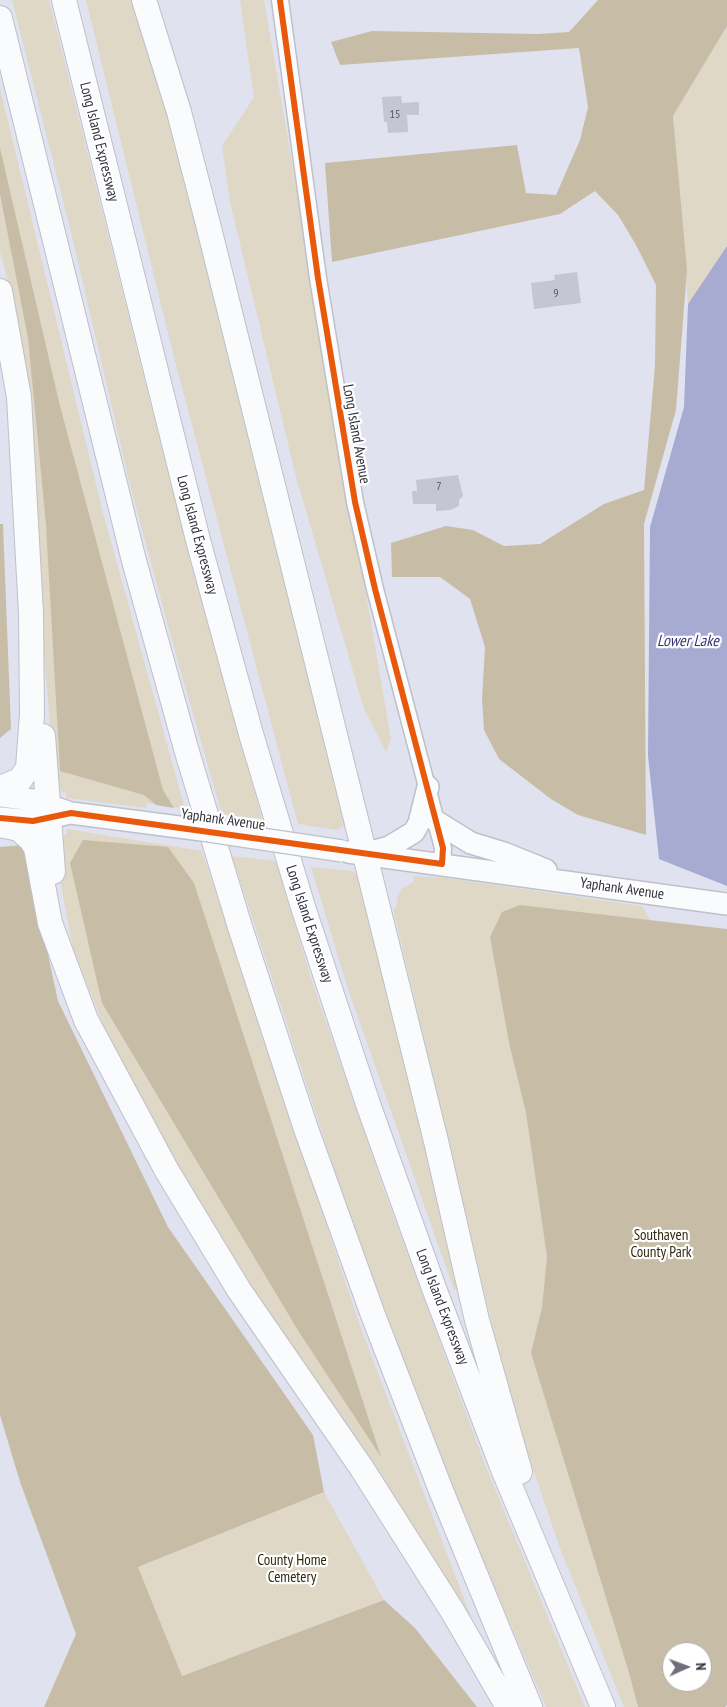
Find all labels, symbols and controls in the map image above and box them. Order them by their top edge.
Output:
street label: Long Island Expressway [75,80,123,204]
house number: 15 [390,108,400,122]
house number: 9 [553,287,559,301]
street label: Long Island Avenue [338,383,374,485]
street label: Long Island Expressway [172,473,222,597]
house number: 7 [436,480,442,494]
water label: Lower Lake [657,631,719,651]
street label: Yaphank Avenue [180,805,266,835]
street label: Long Island Expressway [281,863,337,985]
street label: Yaphank Avenue [579,874,665,904]
park label: Southaven County Park [630,1227,692,1262]
street label: Long Island Expressway [412,1247,472,1367]
park label: County Home Cemetery [257,1552,327,1587]
north arrow [662,1642,712,1692]
text: N [692,1662,710,1671]

